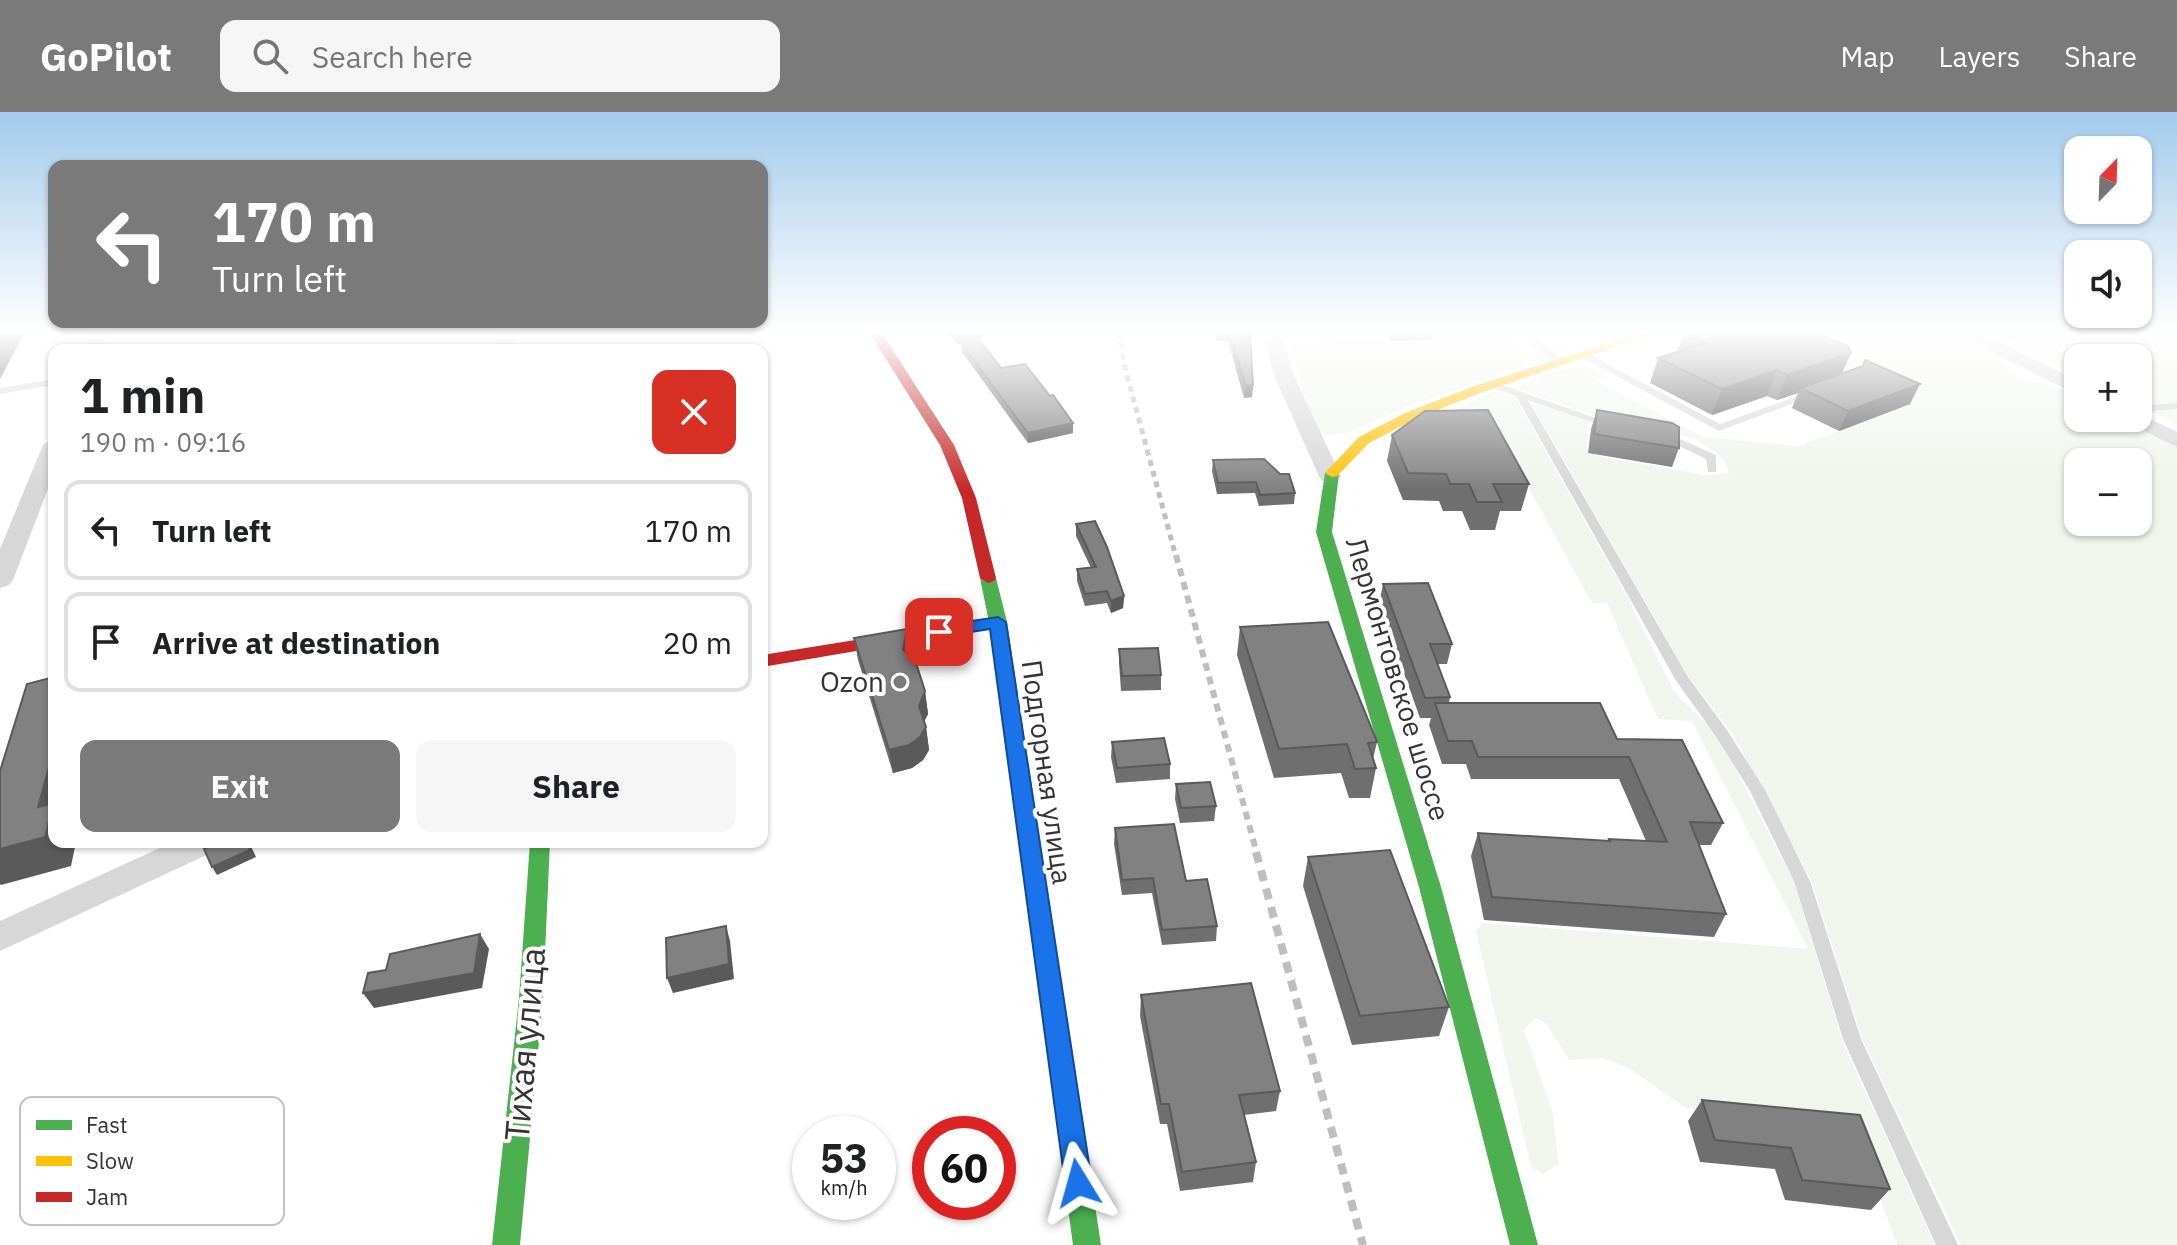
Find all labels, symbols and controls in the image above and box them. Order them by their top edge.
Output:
search box [220,20,780,92]
text: GoPilot [40,32,172,81]
icon: search [248,34,292,78]
text: Search here [312,37,473,76]
text: Map [1840,38,1894,75]
text: Layers [1938,38,2020,75]
text: Share [2064,38,2137,75]
north arrow [2064,136,2152,224]
map controls [2064,136,2152,536]
text: 170 m [212,185,376,257]
icon: left [80,192,184,296]
button: sound [2064,240,2152,328]
text: Turn left [212,255,347,302]
button: + [2064,344,2152,432]
text: 1 min [80,364,205,426]
button: close [652,370,736,454]
text: 190 m · 09:16 [80,425,246,459]
button: − [2064,448,2152,536]
icon: left [84,508,128,552]
text: Turn left [152,511,271,550]
text: 170 m [645,511,732,550]
street label: Лермонтовское шоссе [1338,533,1459,825]
pin [905,598,973,666]
icon: arrive [917,610,961,654]
icon: arrive [84,620,128,664]
text: Arrive at destination [152,623,440,662]
text: 20 m [663,623,732,662]
street label: Подгорная улица [1013,658,1082,886]
place label: Ozon [820,663,884,700]
marker: Ozon [891,673,909,691]
button: Exit [80,740,400,832]
button: Share [416,740,736,832]
street label: Тихая улица [494,946,554,1142]
legend [20,1097,284,1225]
text: Fast [86,1110,127,1139]
speed limit sign: 60 [912,1116,1016,1220]
text: 53 [820,1132,868,1184]
position arrow [1036,1141,1120,1225]
text: Slow [86,1146,134,1175]
text: km/h [820,1174,868,1201]
text: Jam [86,1182,128,1211]

